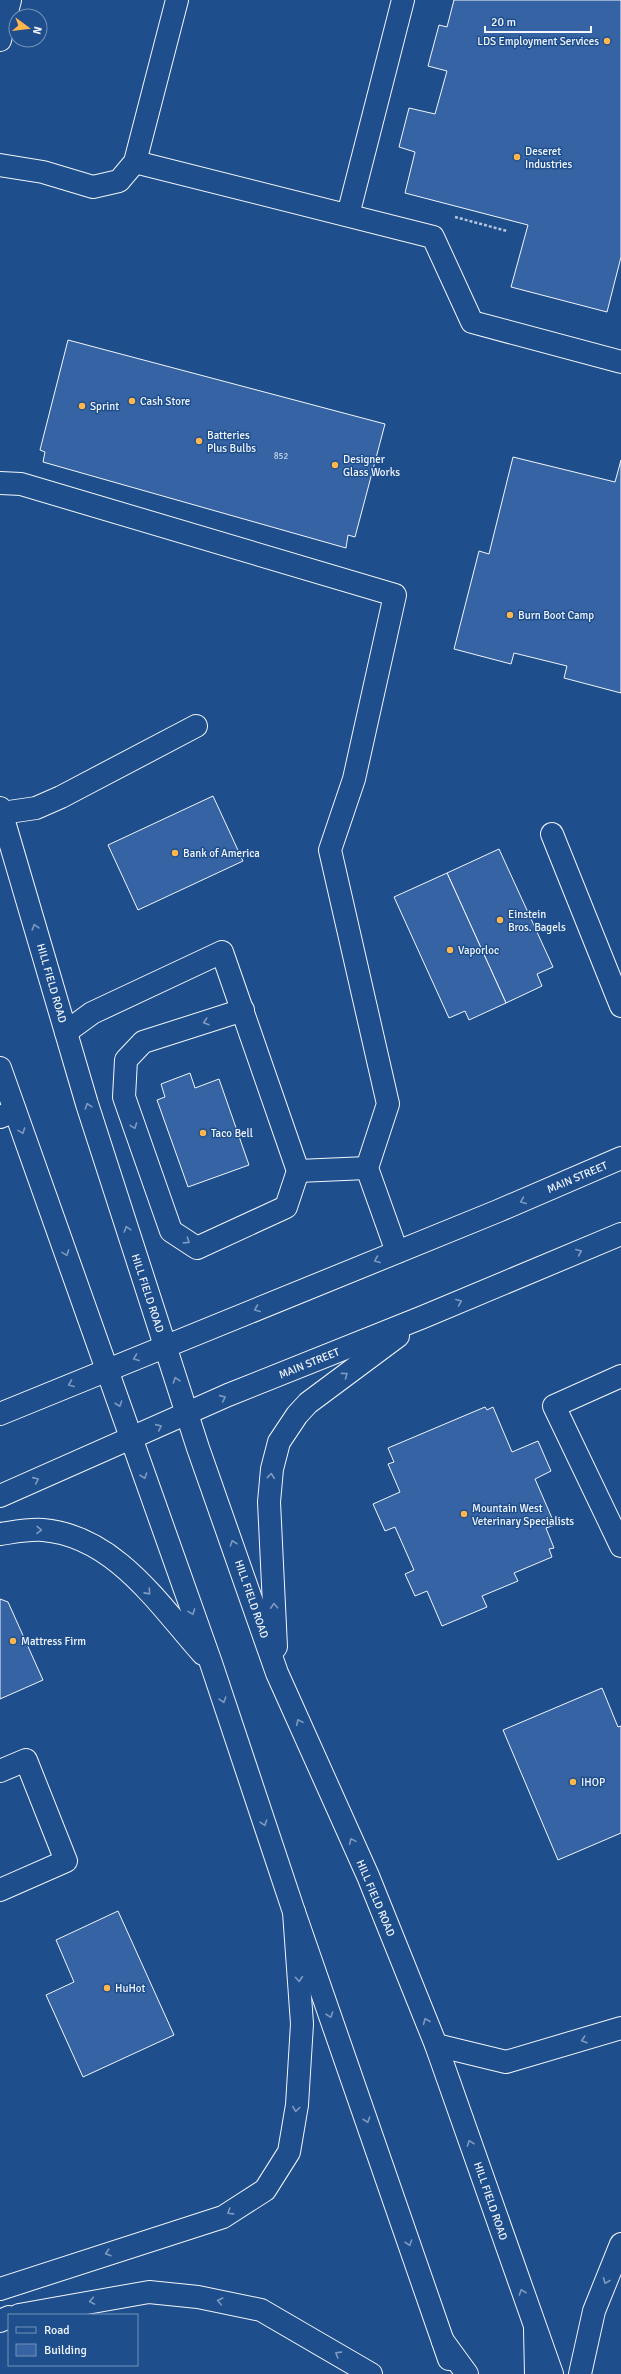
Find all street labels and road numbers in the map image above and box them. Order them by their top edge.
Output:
street label: HILL FIELD ROAD [34,942,69,1024]
street label: MAIN STREET [545,1159,610,1196]
street label: HILL FIELD ROAD [129,1252,166,1334]
street label: MAIN STREET [277,1345,342,1382]
street label: HILL FIELD ROAD [232,1558,271,1640]
street label: HILL FIELD ROAD [354,1858,398,1939]
street label: HILL FIELD ROAD [471,2160,510,2242]

